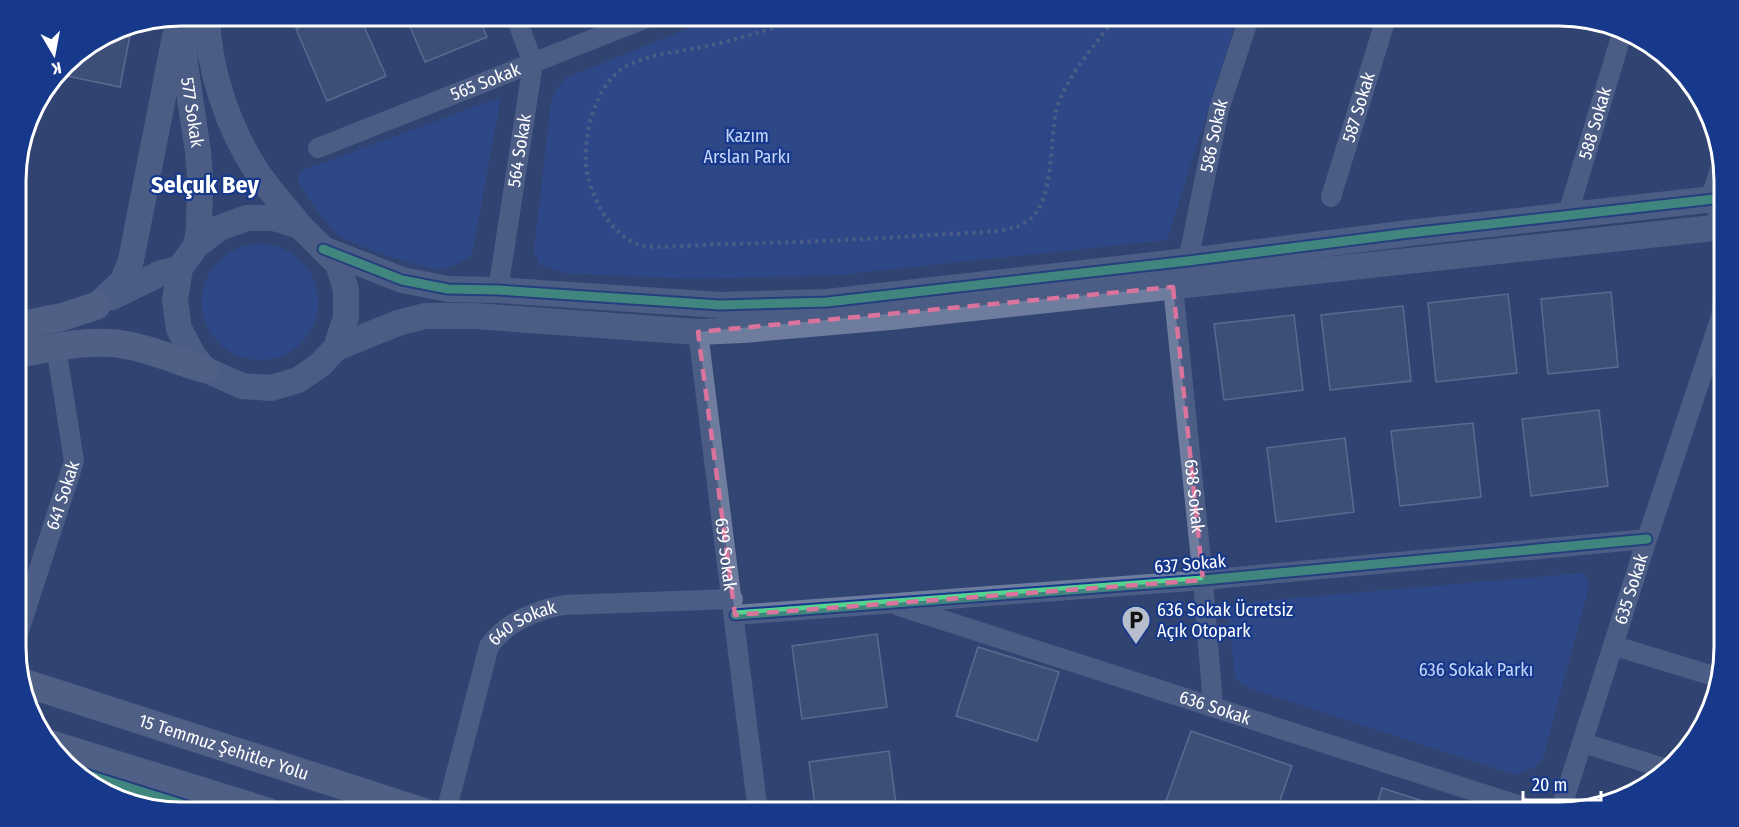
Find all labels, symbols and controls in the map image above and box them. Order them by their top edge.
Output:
north arrow [24,24,84,84]
text: K [50,58,63,79]
street label: 565 Sokak [447,58,524,105]
street label: 587 Sokak [1337,69,1380,145]
street label: 577 Sokak [176,76,208,149]
street label: 588 Sokak [1574,84,1616,162]
street label: 586 Sokak [1195,96,1233,174]
street label: 564 Sokak [503,112,536,189]
park label: Kazım Arslan Parkı [704,125,790,168]
district label: Selçuk Bey [151,171,259,199]
street label: 641 Sokak [41,457,85,533]
street label: 638 Sokak [1180,458,1209,534]
street label: 639 Sokak [710,516,741,593]
street label: 637 Sokak [1153,550,1227,578]
street label: 635 Sokak [1609,550,1653,627]
street label: 640 Sokak [483,596,559,650]
place label: 636 Sokak Ücretsiz Açık Otopark [1157,599,1293,642]
parking icon: 636 Sokak Ücretsiz Açık Otopark [1120,604,1152,646]
park label: 636 Sokak Parkı [1419,659,1533,681]
street label: 636 Sokak [1177,686,1254,730]
street label: 15 Temmuz Şehitler Yolu [136,709,312,785]
scale bar [1523,764,1601,802]
text: 20 m [1532,774,1567,796]

